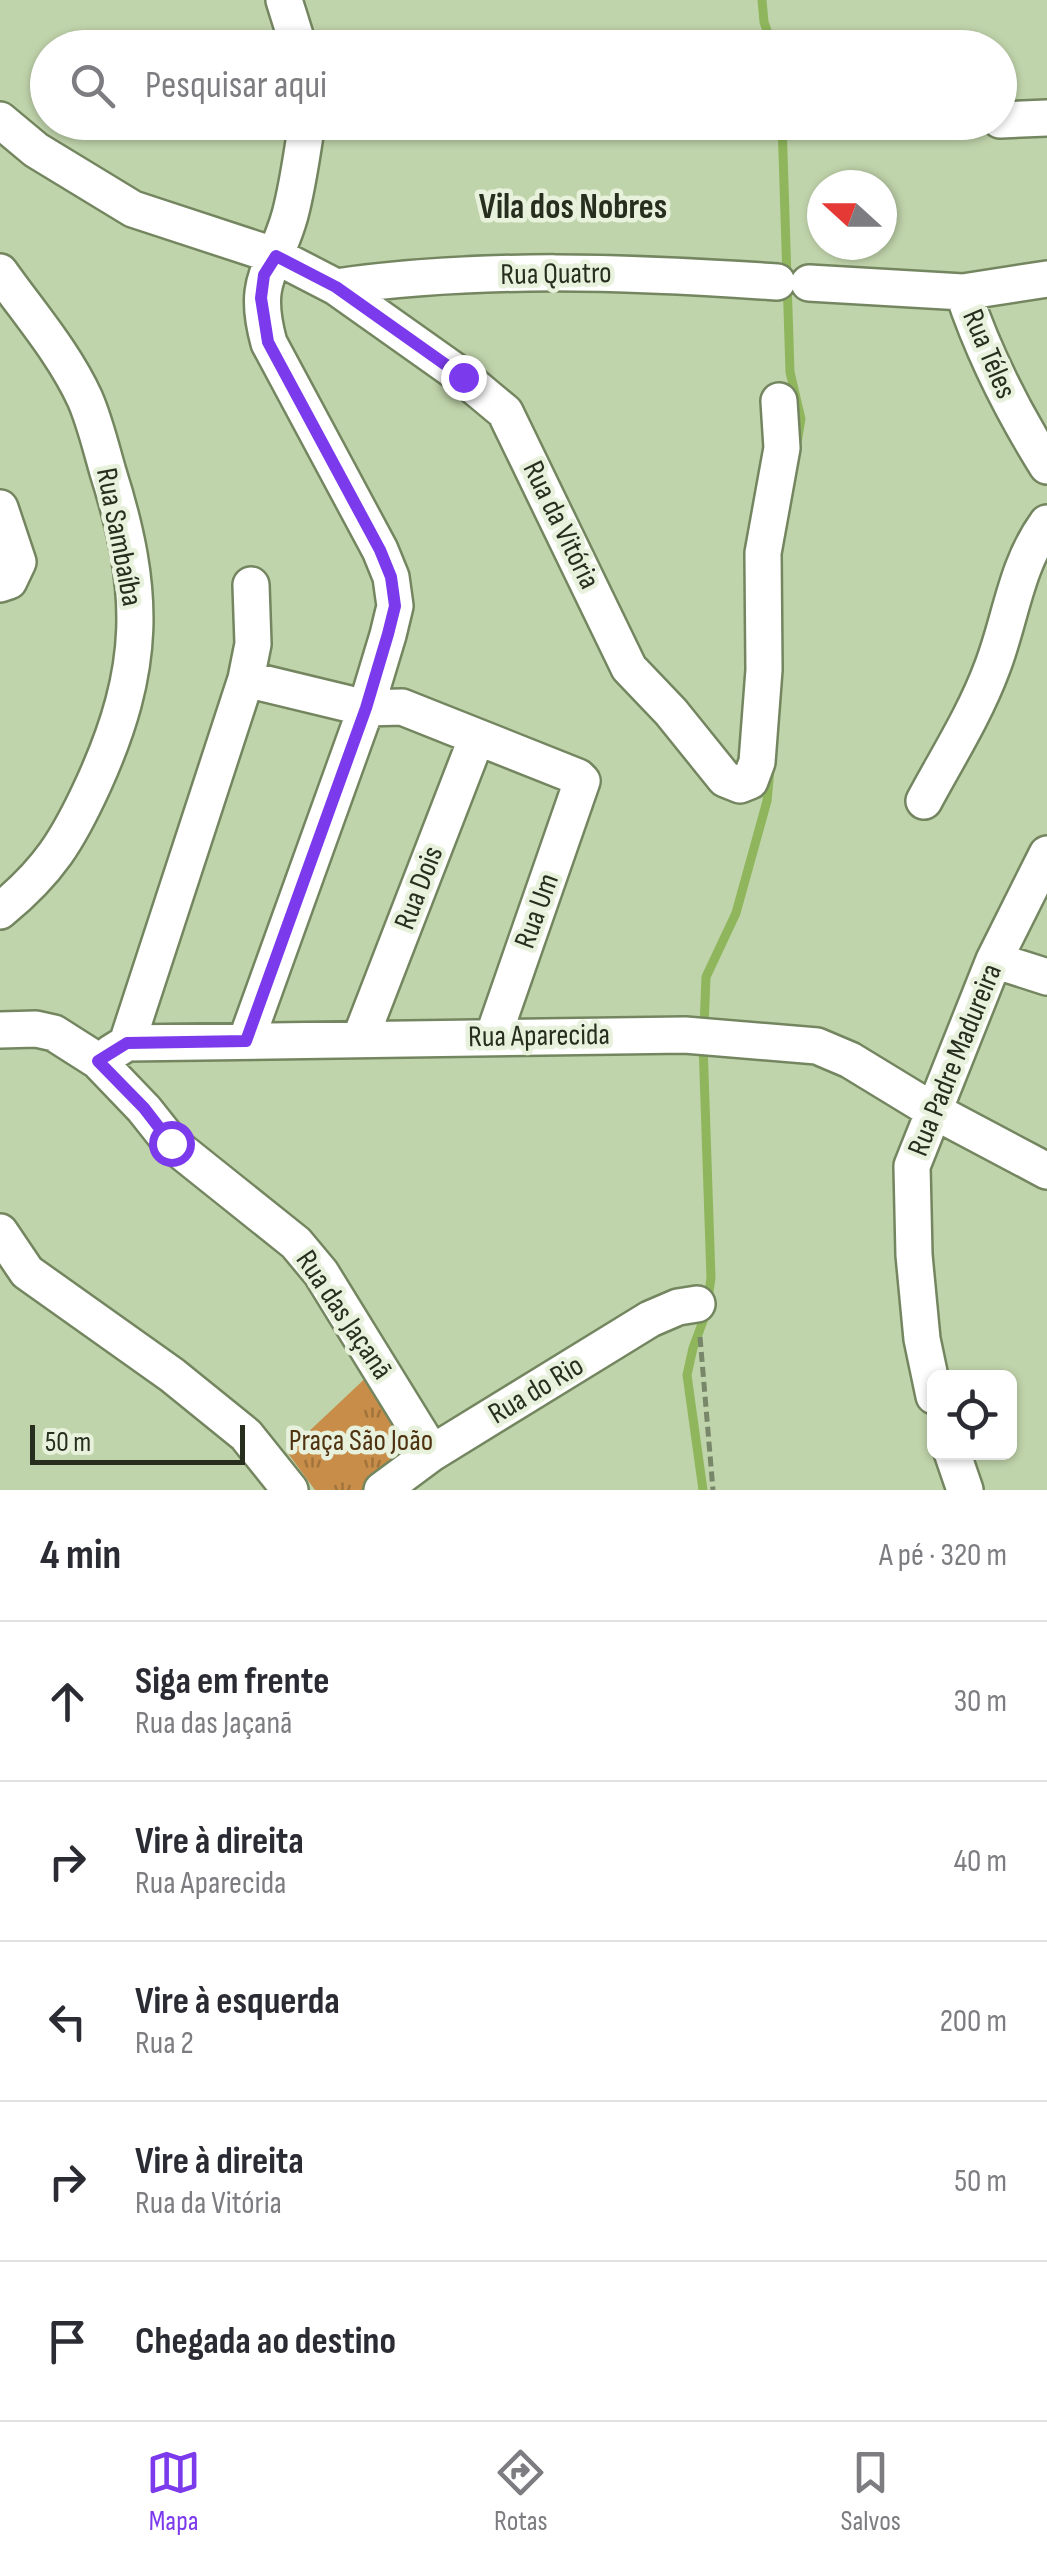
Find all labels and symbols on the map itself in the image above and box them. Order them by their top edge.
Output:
north arrow [807,170,897,260]
district label: Vila dos Nobres [479,186,667,229]
street label: Rua Quatro [500,255,612,293]
street label: Rua Téles [954,304,1024,404]
route end [441,355,487,401]
street label: Rua da Vitória [515,455,607,595]
street label: Rua Sambaíba [88,465,150,609]
street label: Rua Dois [387,841,451,935]
street label: Rua Um [507,869,567,953]
street label: Rua Padre Madureira [900,959,1010,1161]
street label: Rua Aparecida [468,1017,610,1055]
route start [149,1121,195,1167]
street label: Rua das Jaçanã [288,1244,400,1386]
street label: Rua do Rio [482,1348,590,1432]
scale bar [30,1420,245,1464]
park label: Praça São João [289,1423,433,1459]

